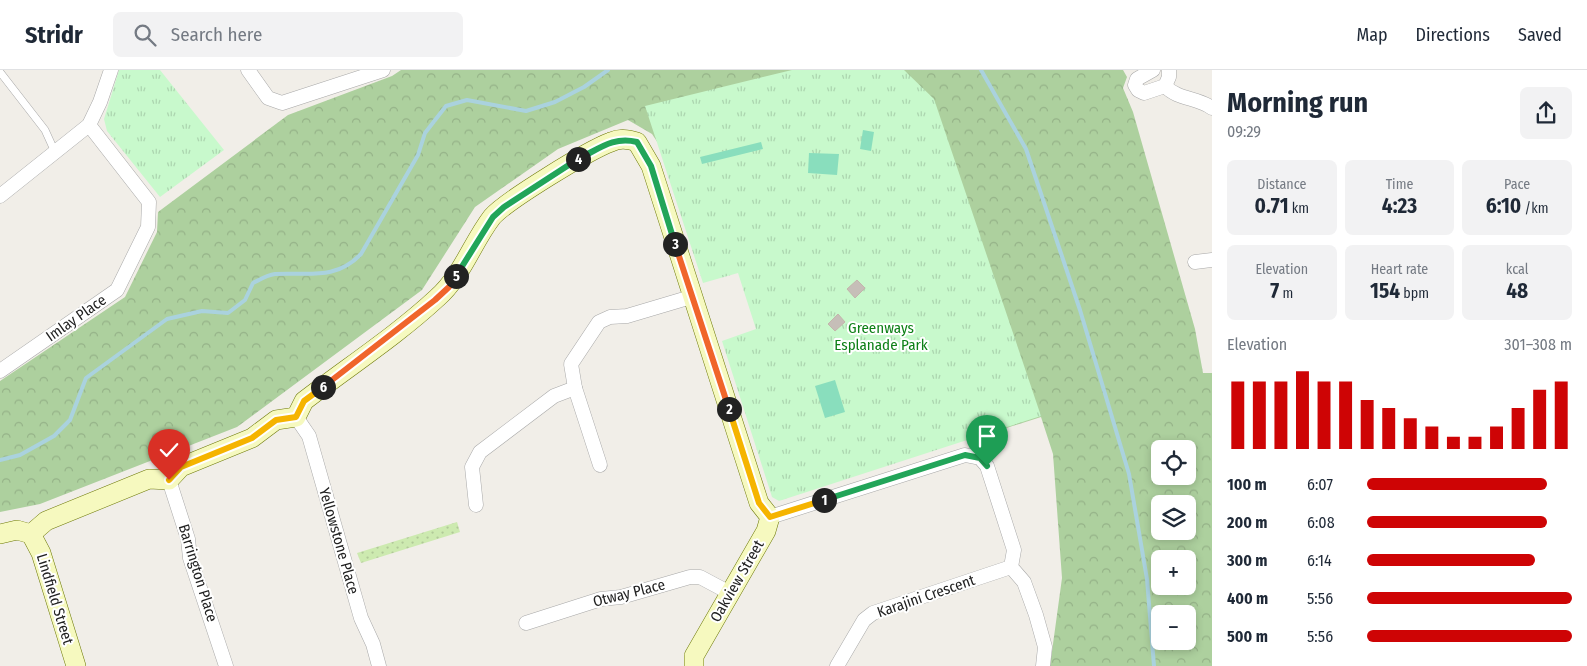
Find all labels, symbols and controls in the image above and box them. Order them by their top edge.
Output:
search box [113,12,463,57]
text: Stridr [25,21,83,49]
icon: search [131,21,159,49]
text: Search here [171,23,262,46]
text: Map [1356,24,1388,46]
text: Directions [1416,24,1490,46]
text: Saved [1518,24,1562,46]
text: Morning run [1227,86,1368,119]
button: share [1520,87,1572,139]
text: 09:29 [1227,122,1261,141]
pin: 4 [566,146,590,172]
text: 4 [575,151,582,168]
text: Distance [1257,176,1306,193]
text: Time [1386,176,1413,193]
text: Pace [1504,176,1530,193]
text: 0.71 [1255,193,1289,219]
text: 4:23 [1382,193,1417,219]
text: 6:10 [1486,193,1521,219]
text: km [1289,200,1309,217]
text: /km [1521,200,1548,217]
pin: 3 [662,232,688,256]
text: 3 [672,236,679,253]
text: Elevation [1255,261,1308,278]
text: Heart rate [1371,261,1428,278]
text: kcal [1506,261,1528,278]
pin: 5 [444,264,468,288]
text: 5 [453,268,460,285]
text: 7 [1270,278,1279,304]
text: 154 [1370,278,1400,304]
text: 48 [1506,278,1528,304]
text: m [1279,285,1293,302]
text: bpm [1400,285,1429,302]
street label: Imlay Place [43,291,109,345]
park label: Greenways Esplanade Park [834,319,928,354]
text: Elevation [1227,335,1287,354]
text: 301–308 m [1504,335,1572,354]
pin: 6 [310,374,336,400]
text: 6 [320,379,327,396]
pin: 2 [716,396,742,422]
text: 2 [726,401,733,418]
pin [966,415,1008,466]
icon: arrive [973,422,1001,450]
pin [148,429,190,480]
icon: check [155,436,183,464]
map controls [1151,440,1196,650]
button: locate [1151,440,1196,485]
text: 100 m [1227,475,1267,494]
text: 6:07 [1307,475,1333,494]
street label: Yellowstone Place [315,486,363,596]
pin: 1 [812,488,836,512]
text: 1 [822,492,827,509]
button: layers [1151,495,1196,540]
text: 200 m [1227,513,1267,532]
text: 6:08 [1307,513,1335,532]
street label: Barrington Place [175,522,221,624]
street label: Oakview Street [706,537,768,625]
button: + [1151,550,1196,595]
street label: Lindfield Street [33,551,77,647]
text: 300 m [1227,551,1268,570]
text: 6:14 [1307,551,1332,570]
street label: Karajini Crescent [875,571,977,621]
street label: Otway Place [591,575,667,611]
text: 400 m [1227,589,1268,608]
text: 5:56 [1307,589,1333,608]
button: − [1151,605,1196,650]
text: 500 m [1227,627,1268,646]
text: 5:56 [1307,627,1333,646]

